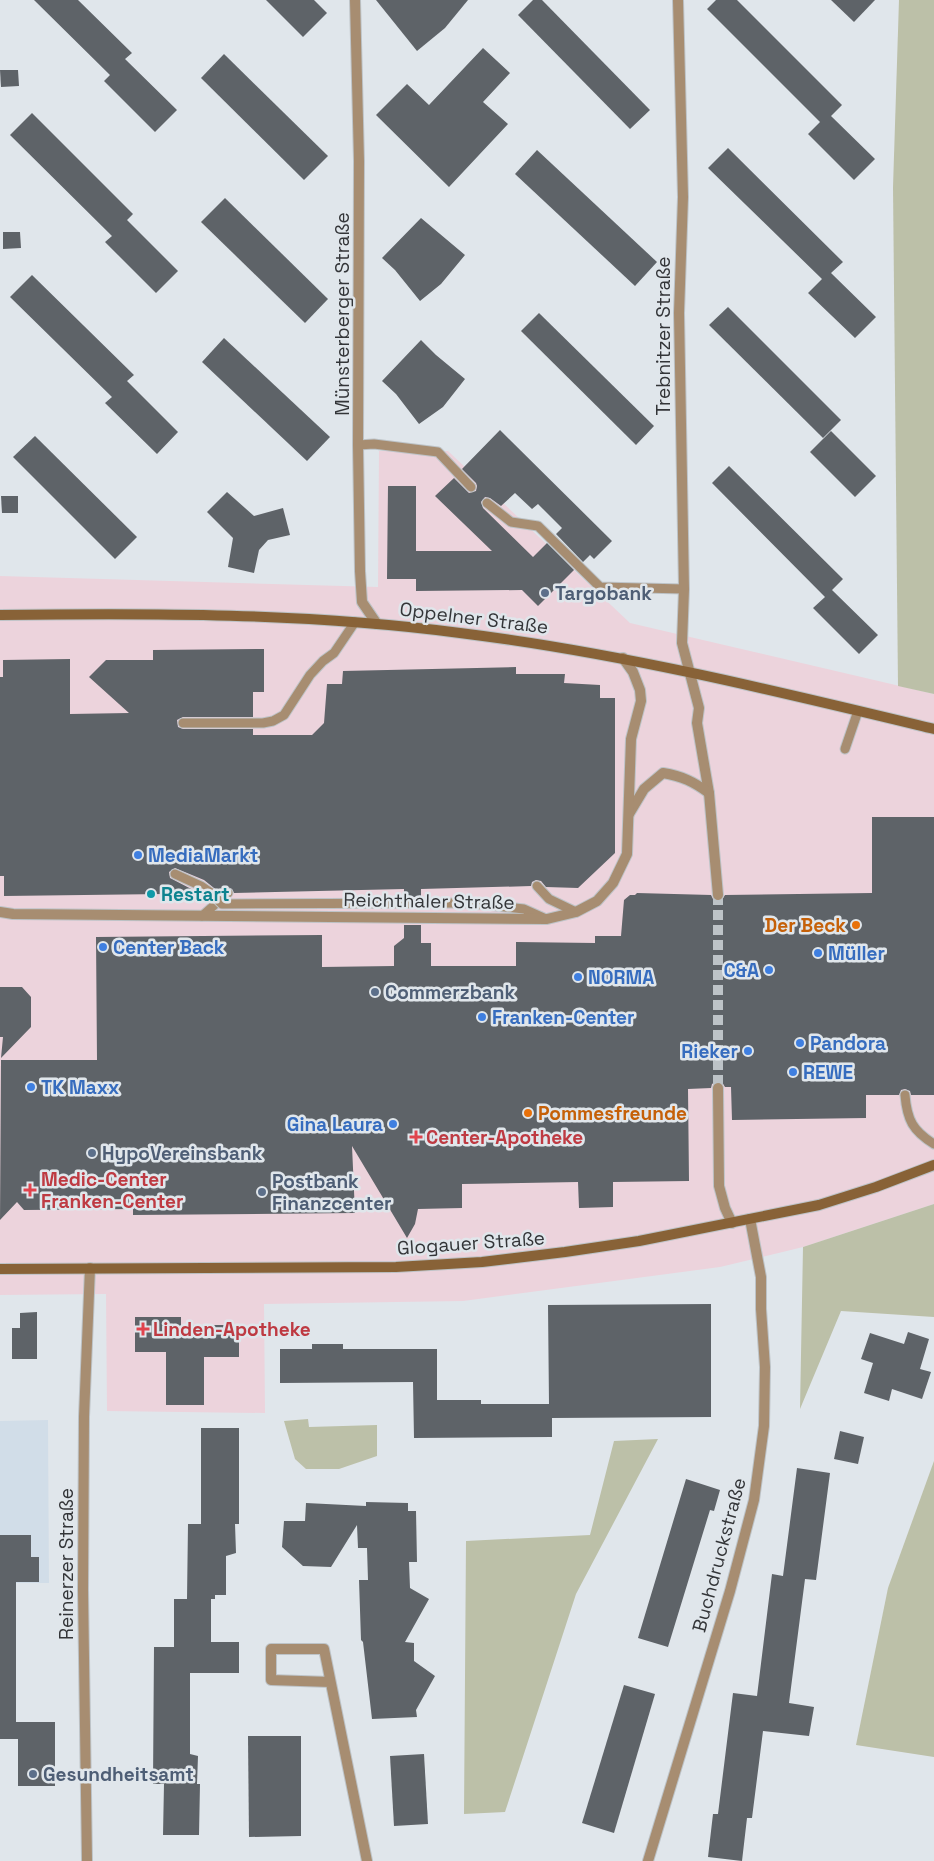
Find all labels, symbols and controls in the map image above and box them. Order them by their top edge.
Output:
street label: Münsterberger Straße [330,212,355,416]
street label: Trebnitzer Straße [651,256,676,416]
place label: Targobank [555,581,652,606]
marker: Targobank [539,587,551,599]
street label: Oppelner Straße [398,596,550,640]
place label: MediaMarkt [148,843,259,868]
marker: MediaMarkt [132,849,144,861]
place label: Restart [161,882,230,907]
street label: Reichthaler Straße [343,887,515,915]
marker: Restart [145,888,157,900]
place label: Der Beck [765,913,846,938]
marker: Der Beck [850,919,862,931]
place label: Center Back [113,935,225,960]
marker: Center Back [97,941,109,953]
place label: Müller [828,941,885,966]
marker: Müller [812,947,824,959]
place label: C&A [723,958,759,983]
marker: C&A [763,964,775,976]
place label: NORMA [588,965,654,990]
marker: NORMA [572,971,584,983]
place label: Commerzbank [385,980,515,1005]
marker: Commerzbank [369,986,381,998]
place label: Franken-Center [492,1005,635,1030]
marker: Franken-Center [476,1011,488,1023]
place label: Pandora [810,1031,886,1056]
marker: Pandora [794,1037,806,1049]
place label: Rieker [681,1039,738,1064]
marker: Rieker [742,1045,754,1057]
place label: REWE [803,1060,853,1085]
marker: REWE [787,1066,799,1078]
place label: TK Maxx [41,1075,119,1100]
marker: TK Maxx [25,1081,37,1093]
place label: Pommesfreunde [538,1101,687,1126]
marker: Pommesfreunde [522,1107,534,1119]
place label: Gina Laura [287,1112,383,1137]
marker: Gina Laura [387,1118,399,1130]
place label: Center-Apotheke [426,1125,583,1150]
marker: Center-Apotheke [410,1131,422,1143]
place label: HypoVereinsbank [102,1141,263,1166]
marker: HypoVereinsbank [86,1147,98,1159]
place label: Medic-Center Franken-Center [41,1167,184,1214]
place label: Postbank Finanzcenter [272,1169,392,1216]
marker: Medic-Center Franken-Center [23,1183,37,1197]
marker: Postbank Finanzcenter [256,1186,268,1198]
street label: Glogauer Straße [396,1225,546,1261]
place label: Linden-Apotheke [153,1317,311,1342]
marker: Linden-Apotheke [137,1323,149,1335]
street label: Buchdruckstraße [686,1475,752,1635]
street label: Reinerzer Straße [54,1488,79,1640]
place label: Gesundheitsamt [43,1762,194,1787]
marker: Gesundheitsamt [27,1768,39,1780]

